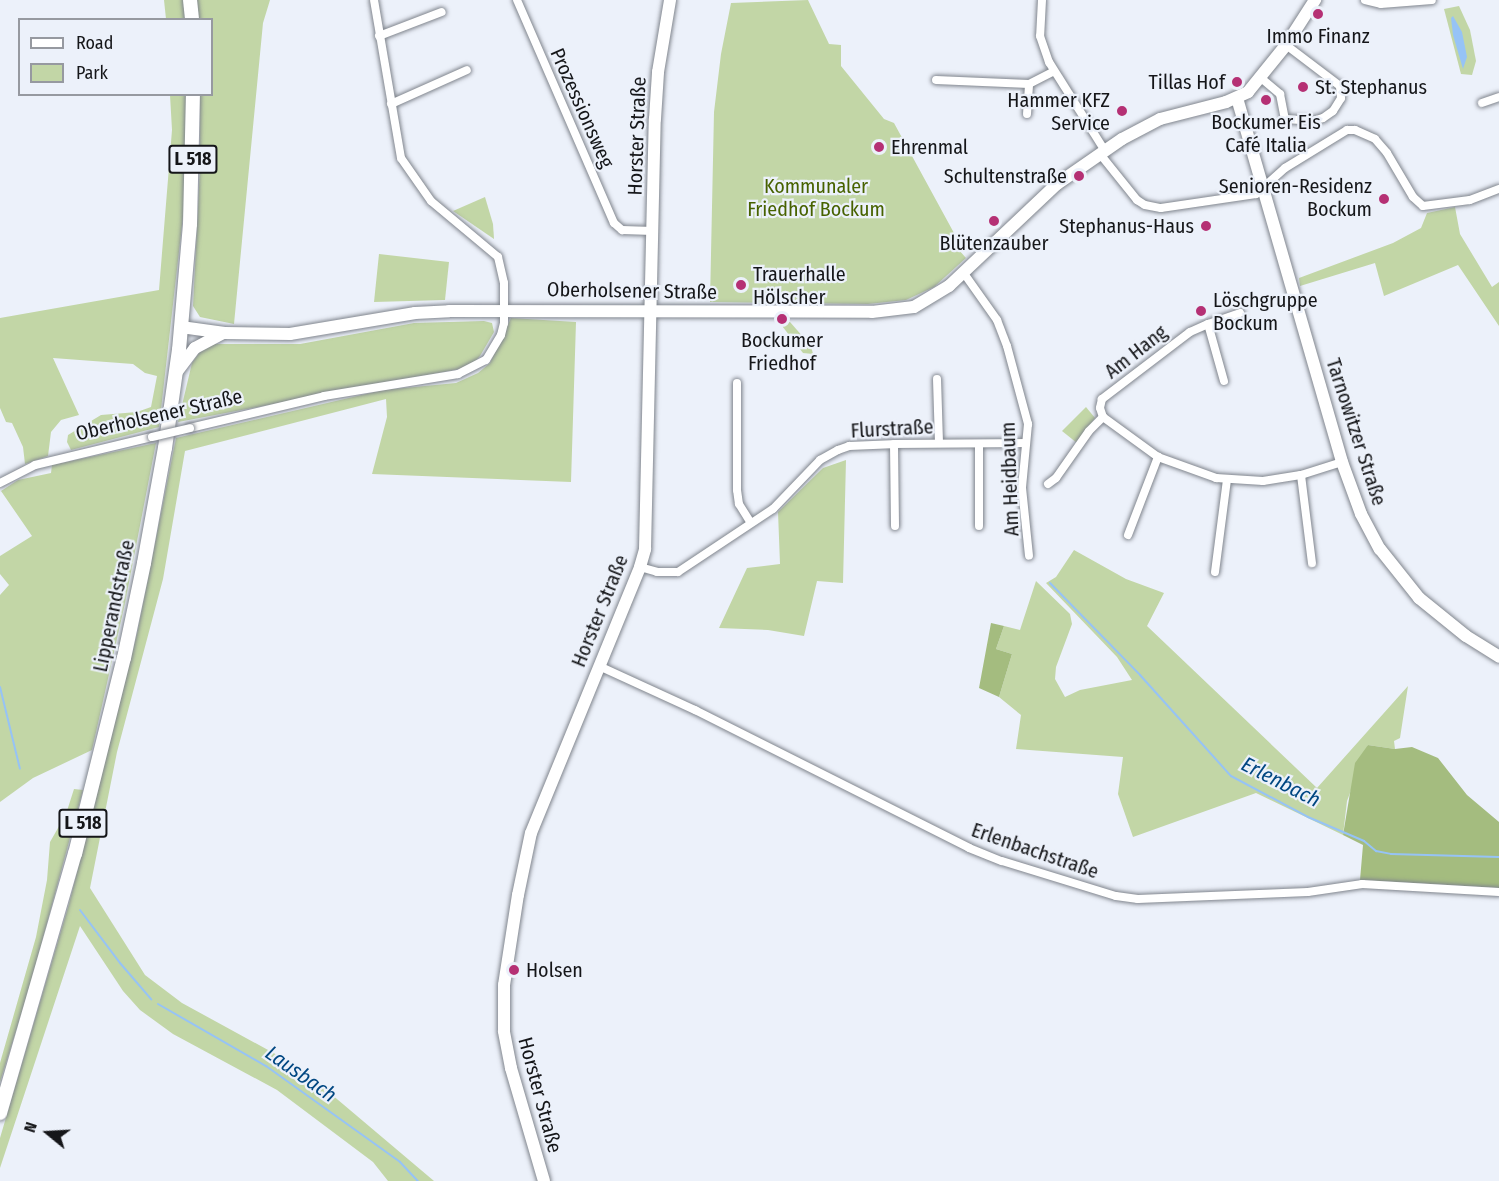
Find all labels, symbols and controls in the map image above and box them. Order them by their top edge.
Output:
marker: Immo Finanz [1311,7,1325,21]
legend [18,18,213,96]
place label: Immo Finanz [1266,24,1370,48]
text: Road [76,32,113,54]
street label: Prozessionsweg [545,45,619,171]
text: Park [76,62,108,84]
place label: Tillas Hof [1149,70,1225,94]
marker: Tillas Hof [1230,75,1244,89]
place label: St. Stephanus [1315,75,1427,99]
street label: Horster Straße [623,76,651,196]
marker: St. Stephanus [1296,80,1310,94]
place label: Hammer KFZ Service [1007,88,1110,135]
marker: Bockumer Eis Café Italia [1259,93,1273,107]
marker: Hammer KFZ Service [1115,104,1129,118]
place label: Bockumer Eis Café Italia [1211,110,1321,157]
place label: Ehrenmal [891,135,968,159]
marker: Ehrenmal [872,140,886,154]
road number: L 518 [168,144,218,174]
place label: Schultenstraße [944,164,1067,188]
marker: Schultenstraße [1072,169,1086,183]
park label: Kommunaler Friedhof Bockum [747,175,885,222]
place label: Senioren-Residenz Bockum [1219,175,1372,222]
marker: Senioren-Residenz Bockum [1377,192,1391,206]
marker: Blütenzauber [987,214,1001,228]
place label: Stephanus-Haus [1059,214,1194,238]
marker: Stephanus-Haus [1199,219,1213,233]
place label: Blütenzauber [940,231,1048,255]
place label: Trauerhalle Hölscher [753,262,846,309]
street label: Oberholsener Straße [547,278,717,304]
marker: Trauerhalle Hölscher [734,278,748,292]
place label: Löschgruppe Bockum [1213,288,1318,335]
marker: Löschgruppe Bockum [1194,304,1208,318]
marker: Bockumer Friedhof [775,312,789,326]
street label: Am Hang [1100,320,1172,384]
place label: Bockumer Friedhof [741,328,823,375]
street label: Tarnowitzer Straße [1321,355,1391,509]
street label: Oberholsener Straße [73,384,245,446]
street label: Flurstraße [850,415,934,443]
street label: Am Heidbaum [996,421,1024,537]
street label: Lipperandstraße [88,538,140,674]
street label: Horster Straße [567,551,633,671]
water label: Erlenbach [1237,751,1325,813]
road number: L 518 [58,808,109,838]
street label: Erlenbachstraße [968,818,1102,884]
place label: Holsen [526,958,583,982]
marker: Holsen [507,963,521,977]
street label: Horster Straße [513,1034,567,1156]
water label: Lausbach [260,1040,342,1108]
north arrow [18,1103,78,1163]
text: N [20,1120,41,1135]

